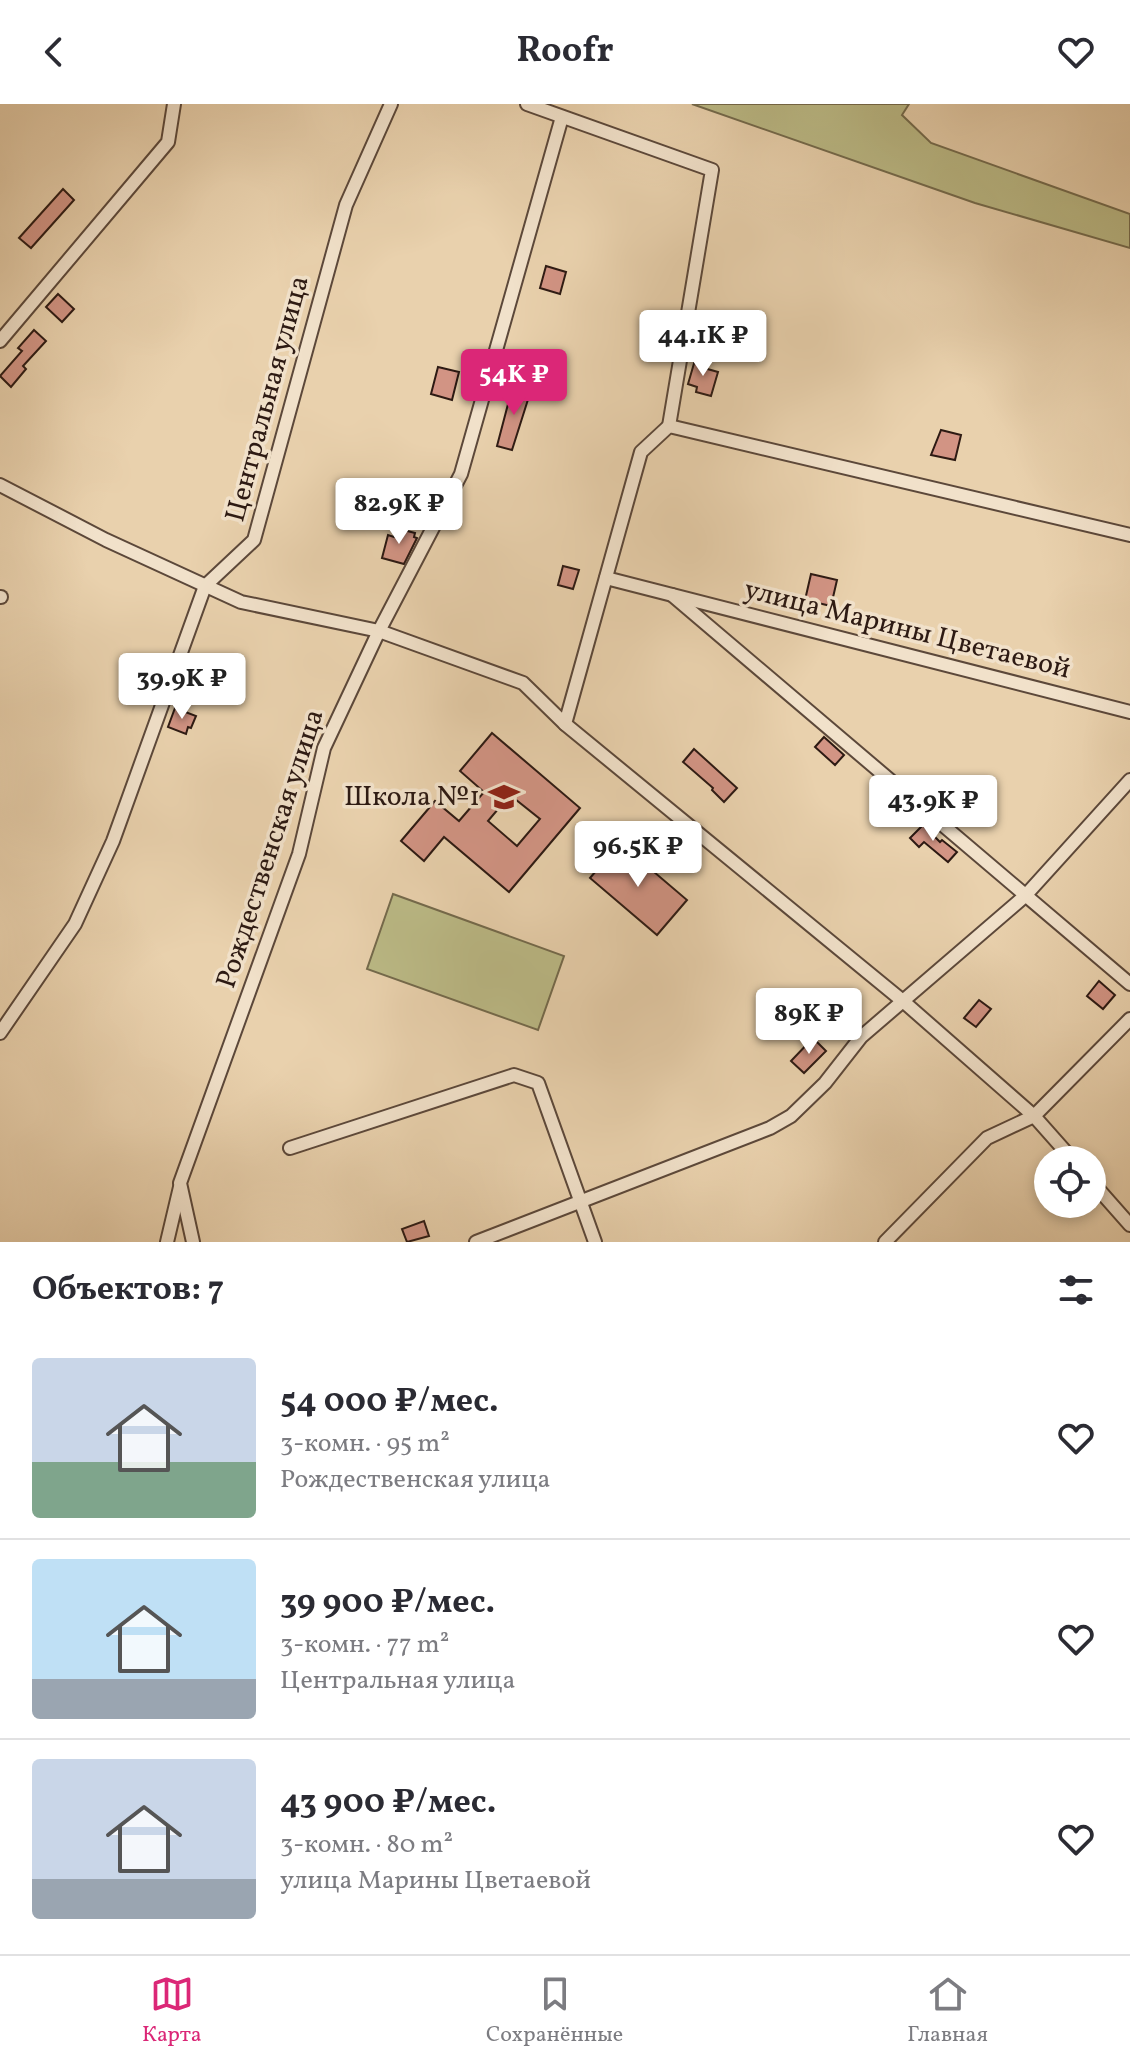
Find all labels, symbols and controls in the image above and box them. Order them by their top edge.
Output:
text: Roofr [517,27,613,77]
icon: back [32,30,76,74]
icon: heart [1054,30,1098,74]
street label: Центральная улица [216,272,320,526]
pin: 44.1K ₽ [629,310,777,378]
text: 44.1K ₽ [657,318,749,354]
pin: 54K ₽ [458,349,570,417]
text: 54K ₽ [479,357,549,393]
pin: 82.9K ₽ [325,478,473,546]
text: 82.9K ₽ [353,486,445,522]
street label: улица Марины Цветаевой [740,571,1074,689]
pin: 39.9K ₽ [108,653,256,721]
text: 39.9K ₽ [137,661,227,697]
street label: Рождественская улица [207,704,335,994]
pin: 43.9K ₽ [859,775,1007,843]
place label: Школа №1 [344,778,480,817]
school or university icon: Школа №1 [487,780,521,814]
text: 43.9K ₽ [887,783,979,819]
pin: 96.5K ₽ [564,821,712,889]
text: 96.5K ₽ [593,829,683,865]
pin: 89K ₽ [753,988,865,1056]
text: 89K ₽ [774,996,844,1032]
map controls [1034,1146,1106,1218]
button: locate [1034,1146,1106,1218]
text: Объектов: 7 [32,1267,224,1314]
icon: filters [1054,1268,1098,1312]
text: 54 000 ₽/мес. [280,1379,499,1426]
icon: home [96,1390,192,1486]
icon: heart [1054,1416,1098,1460]
text: 3-комн. · 95 m² [280,1426,450,1462]
text: Рождественская улица [280,1462,551,1498]
text: 39 900 ₽/мес. [280,1580,495,1627]
icon: home [96,1591,192,1687]
icon: heart [1054,1617,1098,1661]
text: 3-комн. · 77 m² [280,1627,449,1663]
text: Центральная улица [280,1663,515,1699]
text: 43 900 ₽/мес. [280,1780,496,1827]
icon: home [96,1791,192,1887]
icon: heart [1054,1817,1098,1861]
text: 3-комн. · 80 m² [280,1827,453,1863]
text: улица Марины Цветаевой [280,1863,591,1899]
tab: Карта [142,1972,202,2051]
tab: Сохранённые [486,1972,623,2051]
tab: Главная [907,1972,988,2051]

